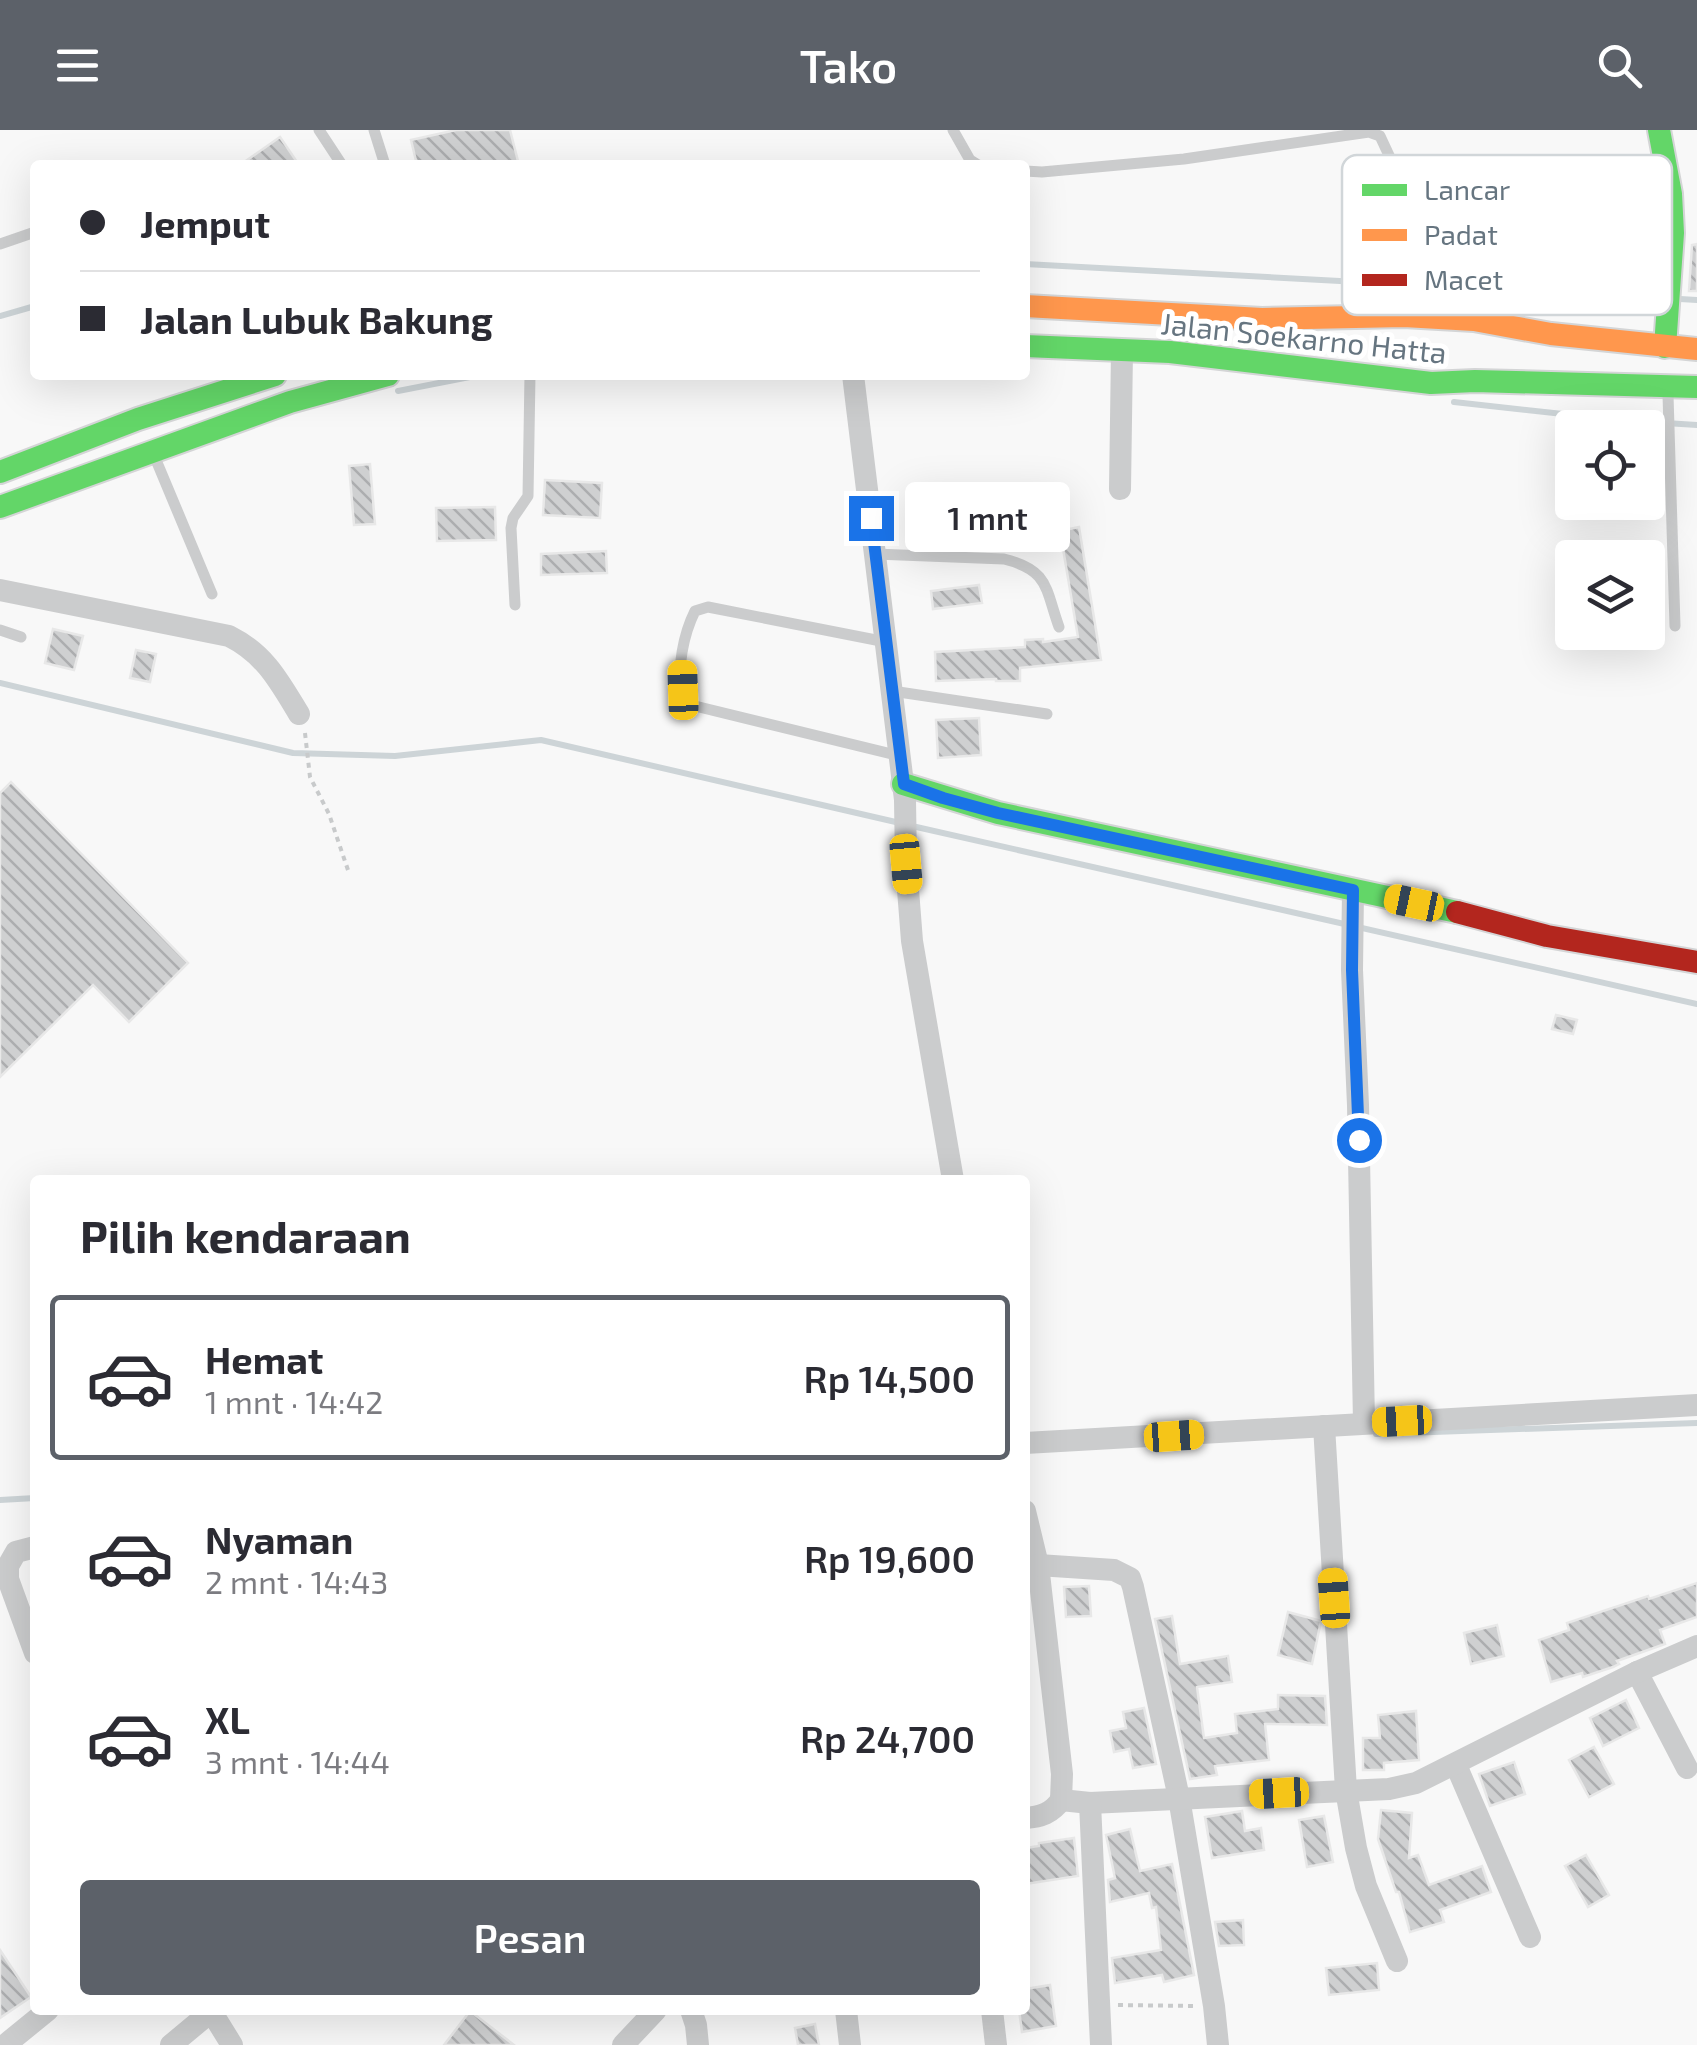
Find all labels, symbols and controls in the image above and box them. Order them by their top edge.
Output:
icon: menu [50,38,105,93]
text: Tako [800,38,897,92]
icon: search [1592,38,1647,93]
legend [1342,155,1672,315]
text: Lancar [1424,172,1510,206]
text: Jemput [140,200,270,246]
text: Padat [1424,217,1498,251]
text: Macet [1424,262,1503,296]
text: Jalan Lubuk Bakung [140,296,493,342]
street label: Jalan Soekarno Hatta [1159,304,1449,370]
map controls [1555,410,1665,650]
button: locate [1555,410,1665,520]
callout: 1 mnt [906,483,1071,553]
route end [849,496,894,541]
text: 1 mnt [947,498,1028,536]
button: layers [1555,540,1665,650]
car [667,659,699,721]
car [888,833,924,895]
car [1382,882,1446,924]
route start [1337,1118,1382,1163]
text: Pilih kendaraan [80,1208,411,1262]
icon: car [85,1333,175,1423]
text: Hemat [205,1336,323,1382]
text: Rp 14,500 [804,1355,975,1401]
text: 1 mnt · 14:42 [205,1382,383,1420]
car [1371,1404,1433,1438]
car [1143,1419,1205,1453]
icon: car [85,1513,175,1603]
text: Nyaman [205,1516,353,1562]
text: Rp 19,600 [804,1535,975,1581]
text: 2 mnt · 14:43 [205,1562,388,1600]
car [1317,1567,1351,1629]
icon: car [85,1693,175,1783]
text: XL [205,1696,250,1742]
text: Rp 24,700 [800,1715,975,1761]
text: 3 mnt · 14:44 [205,1742,390,1780]
car [1248,1776,1310,1810]
button: Pesan [80,1880,980,1995]

